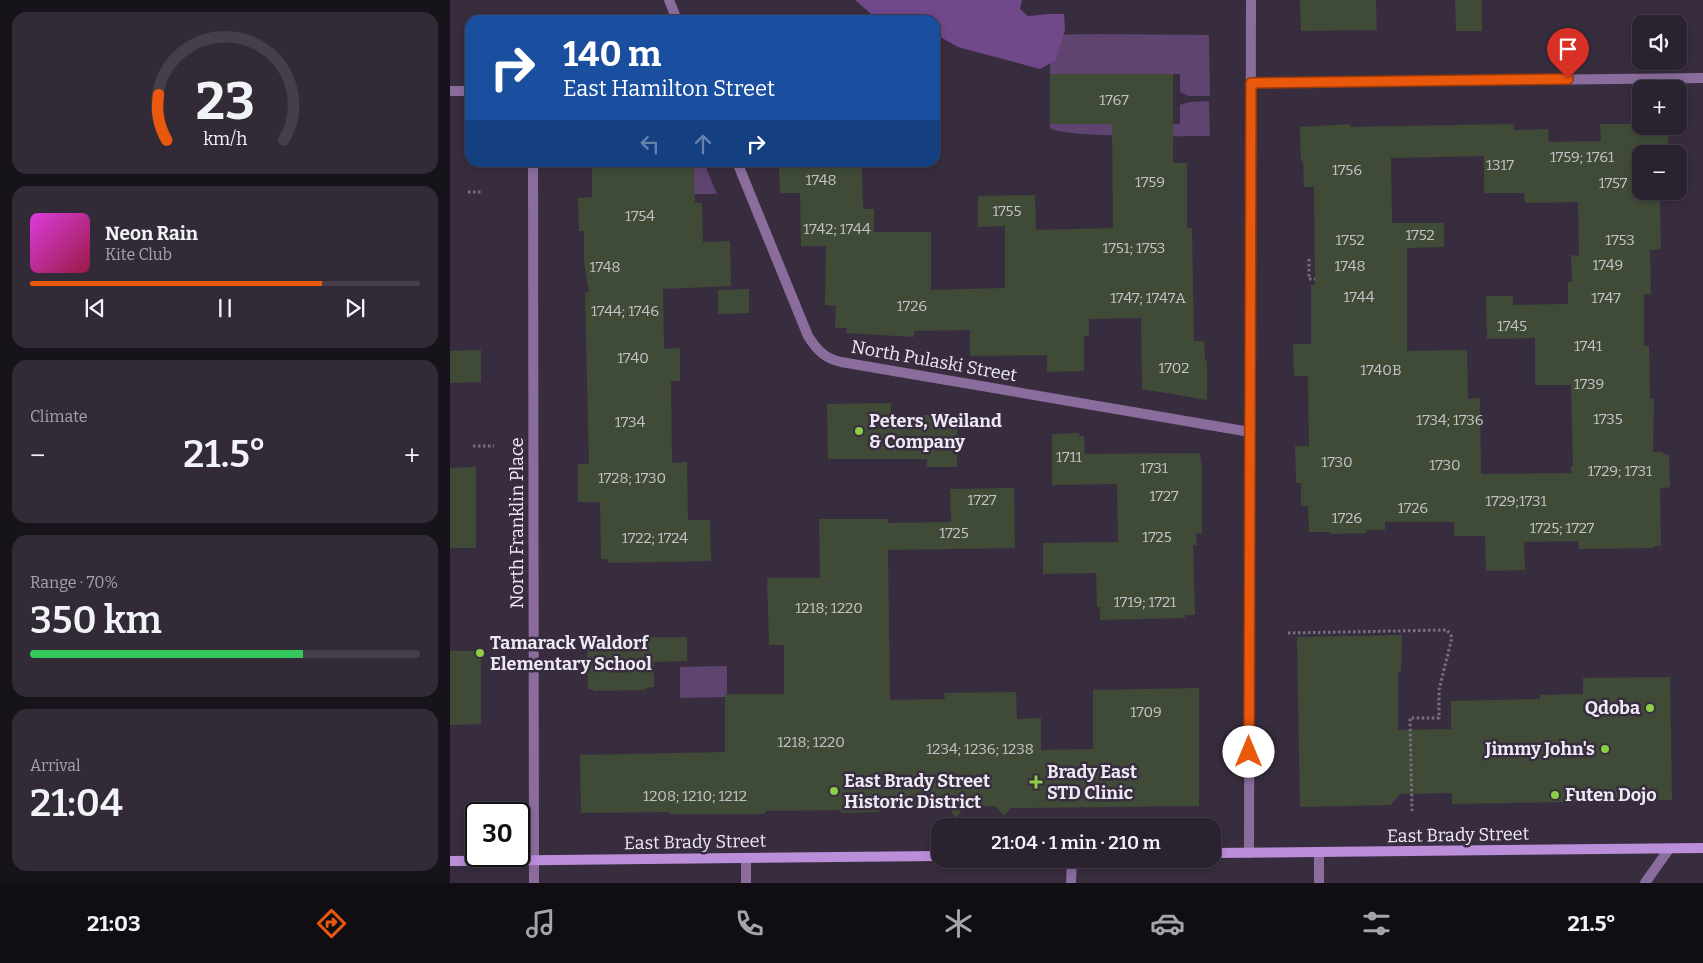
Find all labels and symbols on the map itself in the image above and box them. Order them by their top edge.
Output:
pin [1547,28,1589,79]
house number: 1767 [1099,91,1129,109]
house number: 1759; 1761 [1550,148,1614,166]
house number: 1317 [1486,156,1515,174]
house number: 1756 [1332,161,1362,179]
house number: 1748 [805,171,837,189]
house number: 1759 [1135,173,1165,191]
house number: 1757 [1599,174,1628,192]
house number: 1755 [992,202,1022,220]
house number: 1754 [625,207,655,225]
house number: 1742; 1744 [803,220,871,238]
house number: 1752 [1405,226,1435,244]
house number: 1752 [1335,231,1365,249]
house number: 1753 [1605,231,1635,249]
house number: 1751; 1753 [1103,239,1165,257]
house number: 1749 [1593,256,1623,274]
house number: 1748 [1334,257,1366,275]
house number: 1748 [589,258,621,276]
house number: 1744 [1344,288,1375,306]
house number: 1747; 1747A [1110,289,1186,307]
house number: 1747 [1591,289,1621,307]
house number: 1726 [897,297,927,315]
house number: 1744; 1746 [591,302,659,320]
house number: 1745 [1497,317,1527,335]
street label: North Pulaski Street [849,336,1019,387]
house number: 1741 [1574,337,1602,355]
house number: 1740 [617,349,649,367]
house number: 1702 [1159,359,1189,377]
house number: 1740B [1360,361,1402,379]
house number: 1739 [1574,375,1604,393]
place label: Peters, Weiland & Company [869,410,1002,453]
house number: 1735 [1593,410,1623,428]
house number: 1734; 1736 [1416,411,1484,429]
house number: 1734 [615,413,645,431]
marker: Peters, Weiland & Company [853,425,865,437]
street label: North Franklin Place [506,437,528,609]
house number: 1711 [1056,448,1082,466]
house number: 1730 [1321,453,1353,471]
house number: 1730 [1429,456,1461,474]
house number: 1731 [1140,459,1168,477]
house number: 1729; 1731 [1588,462,1652,480]
house number: 1728; 1730 [598,469,666,487]
house number: 1727 [1150,487,1179,505]
house number: 1727 [968,491,997,509]
house number: 1729;1731 [1485,492,1547,510]
house number: 1726 [1398,499,1428,517]
house number: 1726 [1332,509,1362,527]
house number: 1725; 1727 [1530,519,1595,537]
house number: 1725 [939,524,969,542]
house number: 1725 [1142,528,1172,546]
house number: 1722; 1724 [622,529,688,547]
house number: 1719; 1721 [1114,593,1176,611]
house number: 1218; 1220 [795,599,863,617]
place label: Tamarack Waldorf Elementary School [490,632,652,675]
marker: Tamarack Waldorf Elementary School [474,647,486,659]
place label: Qdoba [1585,697,1640,719]
marker: Qdoba [1644,702,1656,714]
house number: 1709 [1130,703,1162,721]
position arrow [1222,725,1274,777]
house number: 1218; 1220 [777,733,845,751]
place label: Jimmy John's [1484,738,1595,760]
house number: 1234; 1236; 1238 [926,740,1034,758]
marker: Jimmy John's [1599,743,1611,755]
place label: Brady East STD Clinic [1047,761,1137,804]
place label: East Brady Street Historic District [844,770,990,813]
marker: Brady East STD Clinic [1029,775,1043,789]
place label: Futen Dojo [1565,784,1657,806]
marker: East Brady Street Historic District [828,785,840,797]
house number: 1208; 1210; 1212 [643,787,747,805]
marker: Futen Dojo [1549,789,1561,801]
speed limit sign: 30 [465,802,530,867]
street label: East Brady Street [1387,823,1530,847]
street label: East Brady Street [624,830,767,854]

